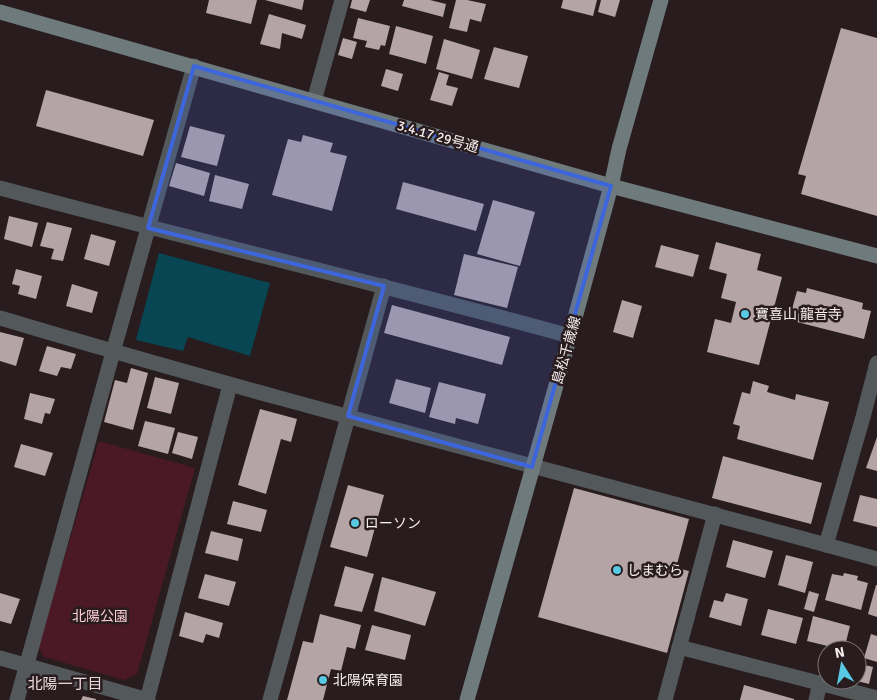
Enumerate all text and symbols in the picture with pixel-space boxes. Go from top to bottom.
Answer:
street label: 3.4.17 29号通 [395,117,480,156]
place label: 寶喜山 龍音寺 [755,306,842,323]
marker: 寶喜山 龍音寺 [739,308,751,320]
street label: 島松千歳線 [549,314,584,386]
place label: ローソン [365,515,421,532]
marker: ローソン [349,517,361,529]
place label: しまむら [627,562,683,579]
marker: しまむら [611,564,623,576]
park label: 北陽公園 [72,608,128,625]
north arrow [817,640,867,690]
text: N [833,643,846,662]
place label: 北陽保育園 [333,672,403,689]
marker: 北陽保育園 [317,674,329,686]
district label: 北陽一丁目 [27,675,103,693]

